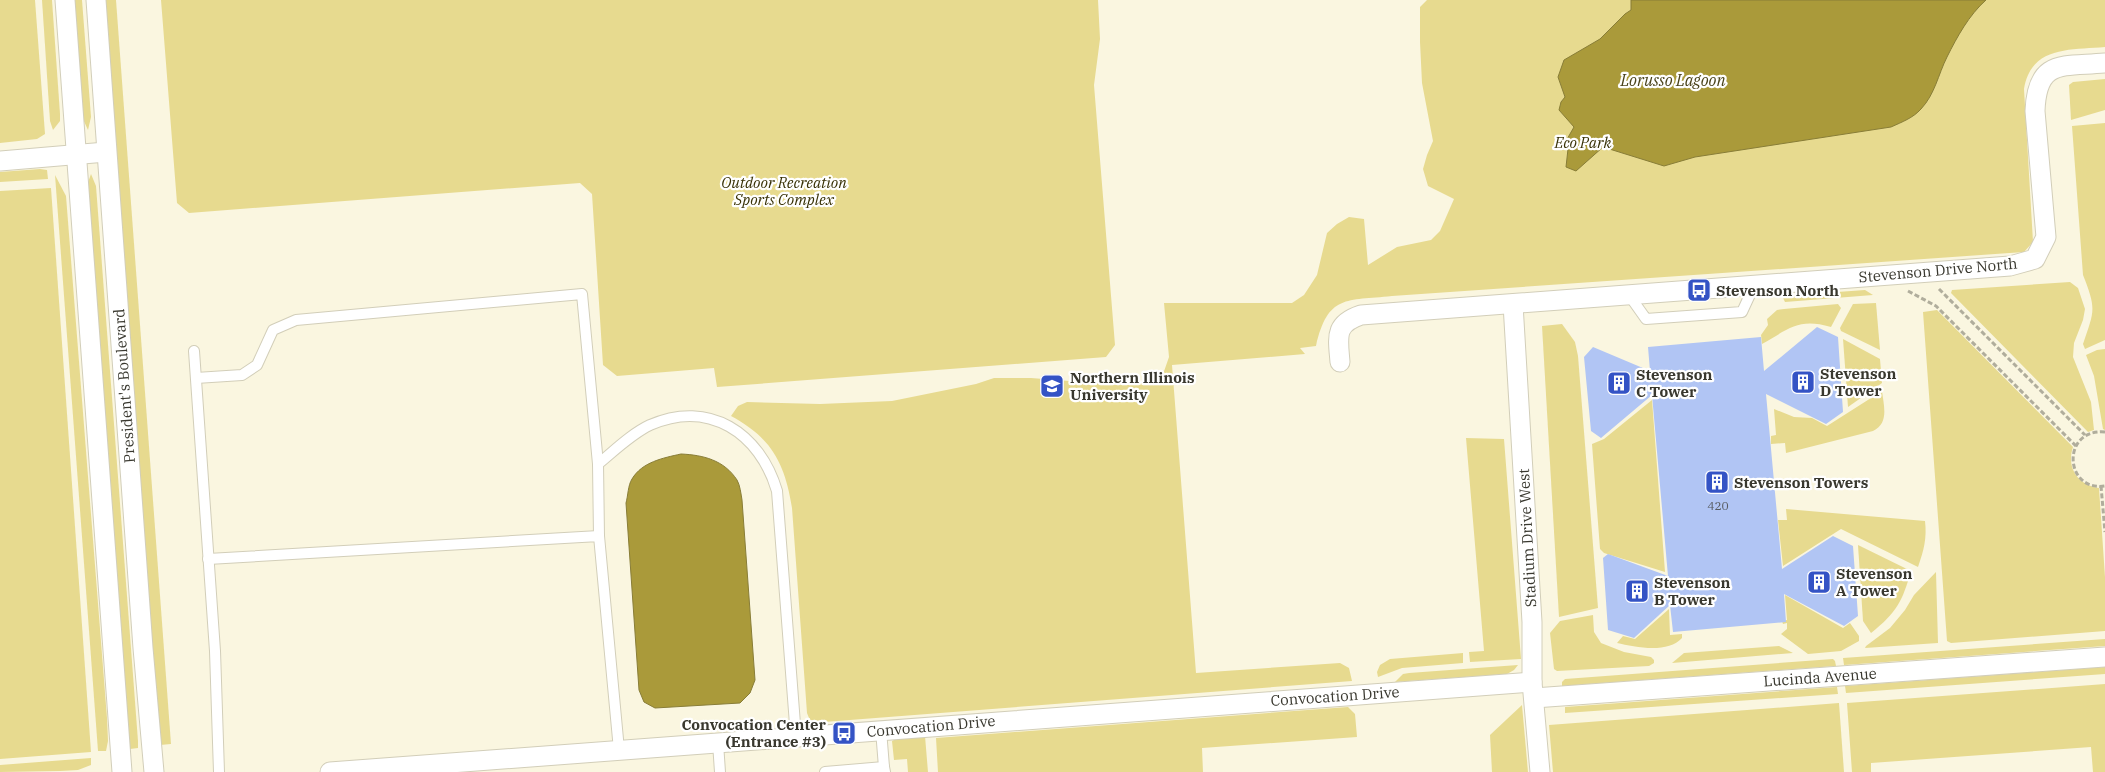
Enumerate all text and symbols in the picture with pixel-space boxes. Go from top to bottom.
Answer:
water label: Lorusso Lagoon [1619,70,1726,90]
park label: Eco Park [1554,133,1611,152]
park label: Outdoor Recreation Sports Complex [721,173,847,209]
street label: Stevenson Drive North [1858,254,2018,286]
bus stop icon: Stevenson North [1686,277,1712,303]
place label: Stevenson North [1716,281,1839,300]
street label: President's Boulevard [109,308,139,464]
place label: Stevenson D Tower [1820,364,1896,400]
place label: Stevenson C Tower [1636,365,1712,401]
place label: Northern Illinois University [1070,368,1195,404]
building icon: Stevenson D Tower [1790,369,1816,395]
building icon: Stevenson C Tower [1606,370,1632,396]
school or university icon: Northern Illinois University [1039,373,1065,399]
street label: Stadium Drive West [1514,468,1540,608]
building icon: Stevenson Towers [1704,469,1730,495]
place label: Stevenson Towers [1734,473,1868,492]
house number: 420 [1707,498,1729,513]
place label: Stevenson A Tower [1836,564,1912,600]
building icon: Stevenson A Tower [1806,569,1832,595]
place label: Stevenson B Tower [1654,573,1730,609]
building icon: Stevenson B Tower [1624,578,1650,604]
street label: Lucinda Avenue [1763,664,1877,690]
street label: Convocation Drive [1270,682,1400,710]
street label: Convocation Drive [866,711,996,741]
place label: Convocation Center (Entrance #3) [681,715,827,751]
bus stop icon: Convocation Center (Entrance #3) [831,720,857,746]

